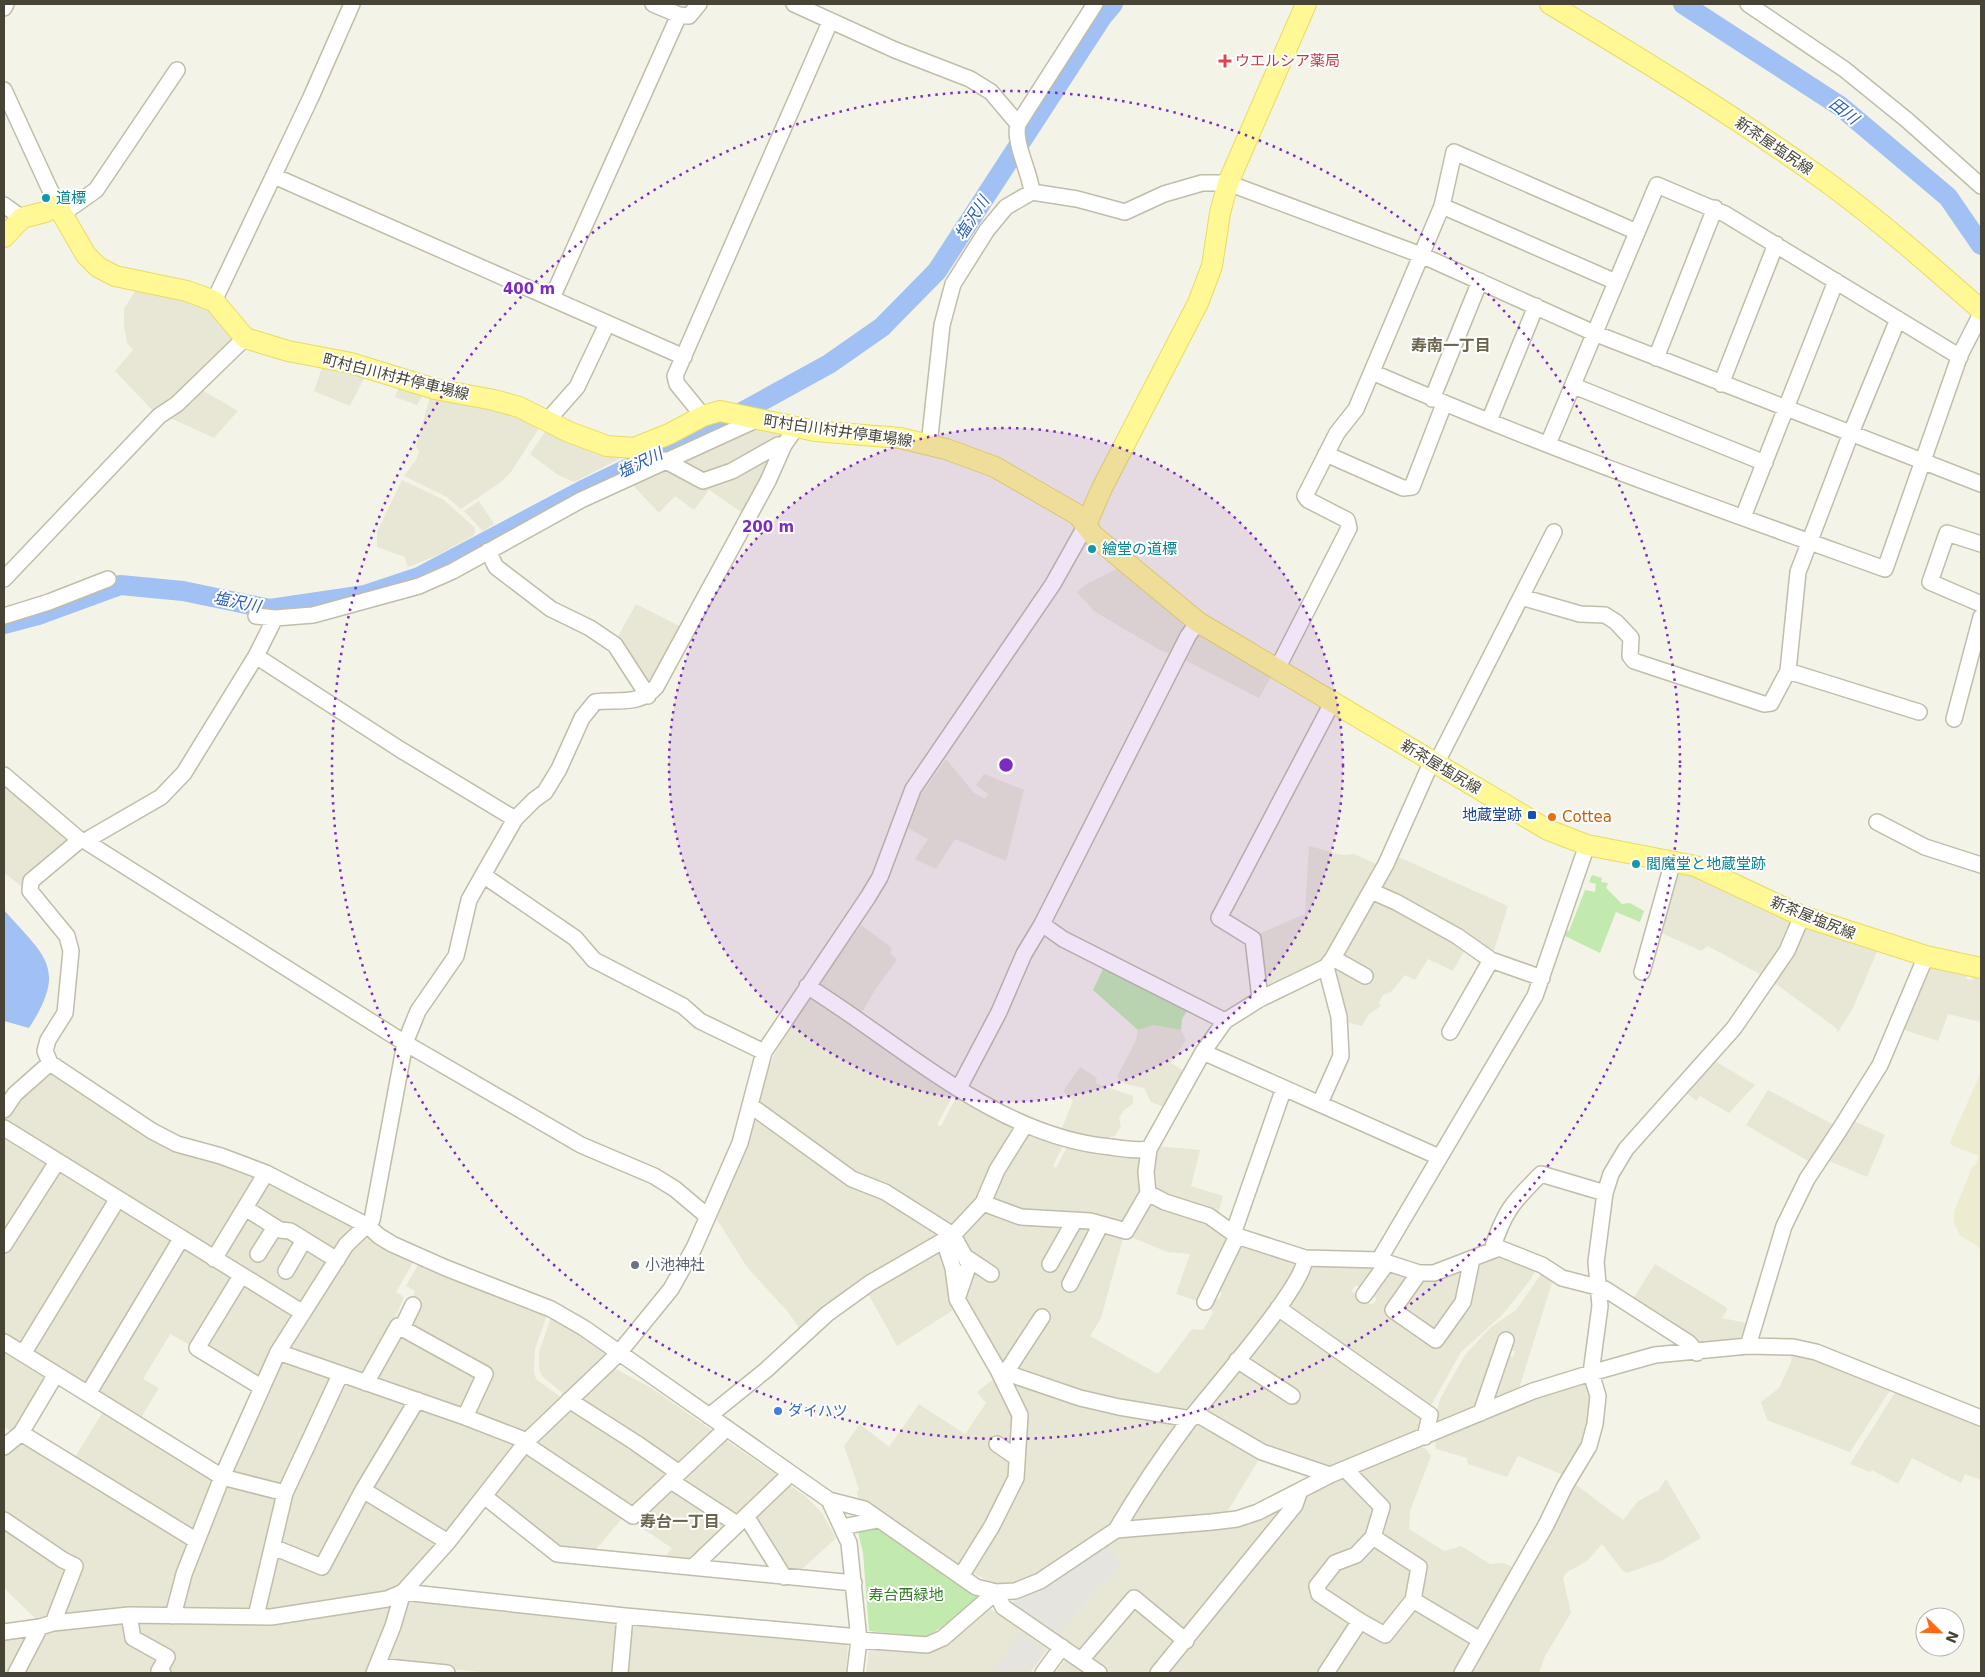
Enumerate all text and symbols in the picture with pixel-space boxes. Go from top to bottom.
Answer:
place label: ウエルシア薬局 [1235,52,1340,70]
marker: ウエルシア薬局 [1219,55,1231,67]
water label: 田川 [1826,94,1864,130]
street label: 新茶屋塩尻線 [1732,113,1816,179]
place label: 道標 [56,189,86,207]
water label: 塩沢川 [951,191,994,243]
marker: 道標 [40,192,52,204]
text: 400 m [503,280,555,298]
district label: 寿南一丁目 [1411,336,1491,355]
street label: 町村白川村井停車場線 [321,350,471,404]
street label: 町村白川村井停車場線 [762,412,914,450]
water label: 塩沢川 [614,443,668,482]
text: 200 m [742,518,794,536]
place label: 繪堂の道標 [1102,540,1177,558]
marker: 繪堂の道標 [1086,543,1098,555]
water label: 塩沢川 [212,588,264,616]
street label: 新茶屋塩尻線 [1398,736,1484,798]
centre of rings [997,756,1015,774]
place label: 地蔵堂跡 [1462,806,1522,824]
place label: Cottea [1562,808,1612,826]
marker: 地蔵堂跡 [1526,809,1538,821]
marker: Cottea [1546,811,1558,823]
place label: 閻魔堂と地蔵堂跡 [1646,855,1766,873]
marker: 閻魔堂と地蔵堂跡 [1630,858,1642,870]
street label: 新茶屋塩尻線 [1768,893,1858,943]
place label: 小池神社 [645,1256,705,1274]
marker: 小池神社 [629,1259,641,1271]
place label: ダイハツ [788,1402,848,1420]
marker: ダイハツ [772,1405,784,1417]
district label: 寿台一丁目 [640,1512,720,1531]
park label: 寿台西緑地 [868,1586,944,1604]
north arrow [1915,1607,1965,1657]
text: N [1942,1629,1962,1646]

